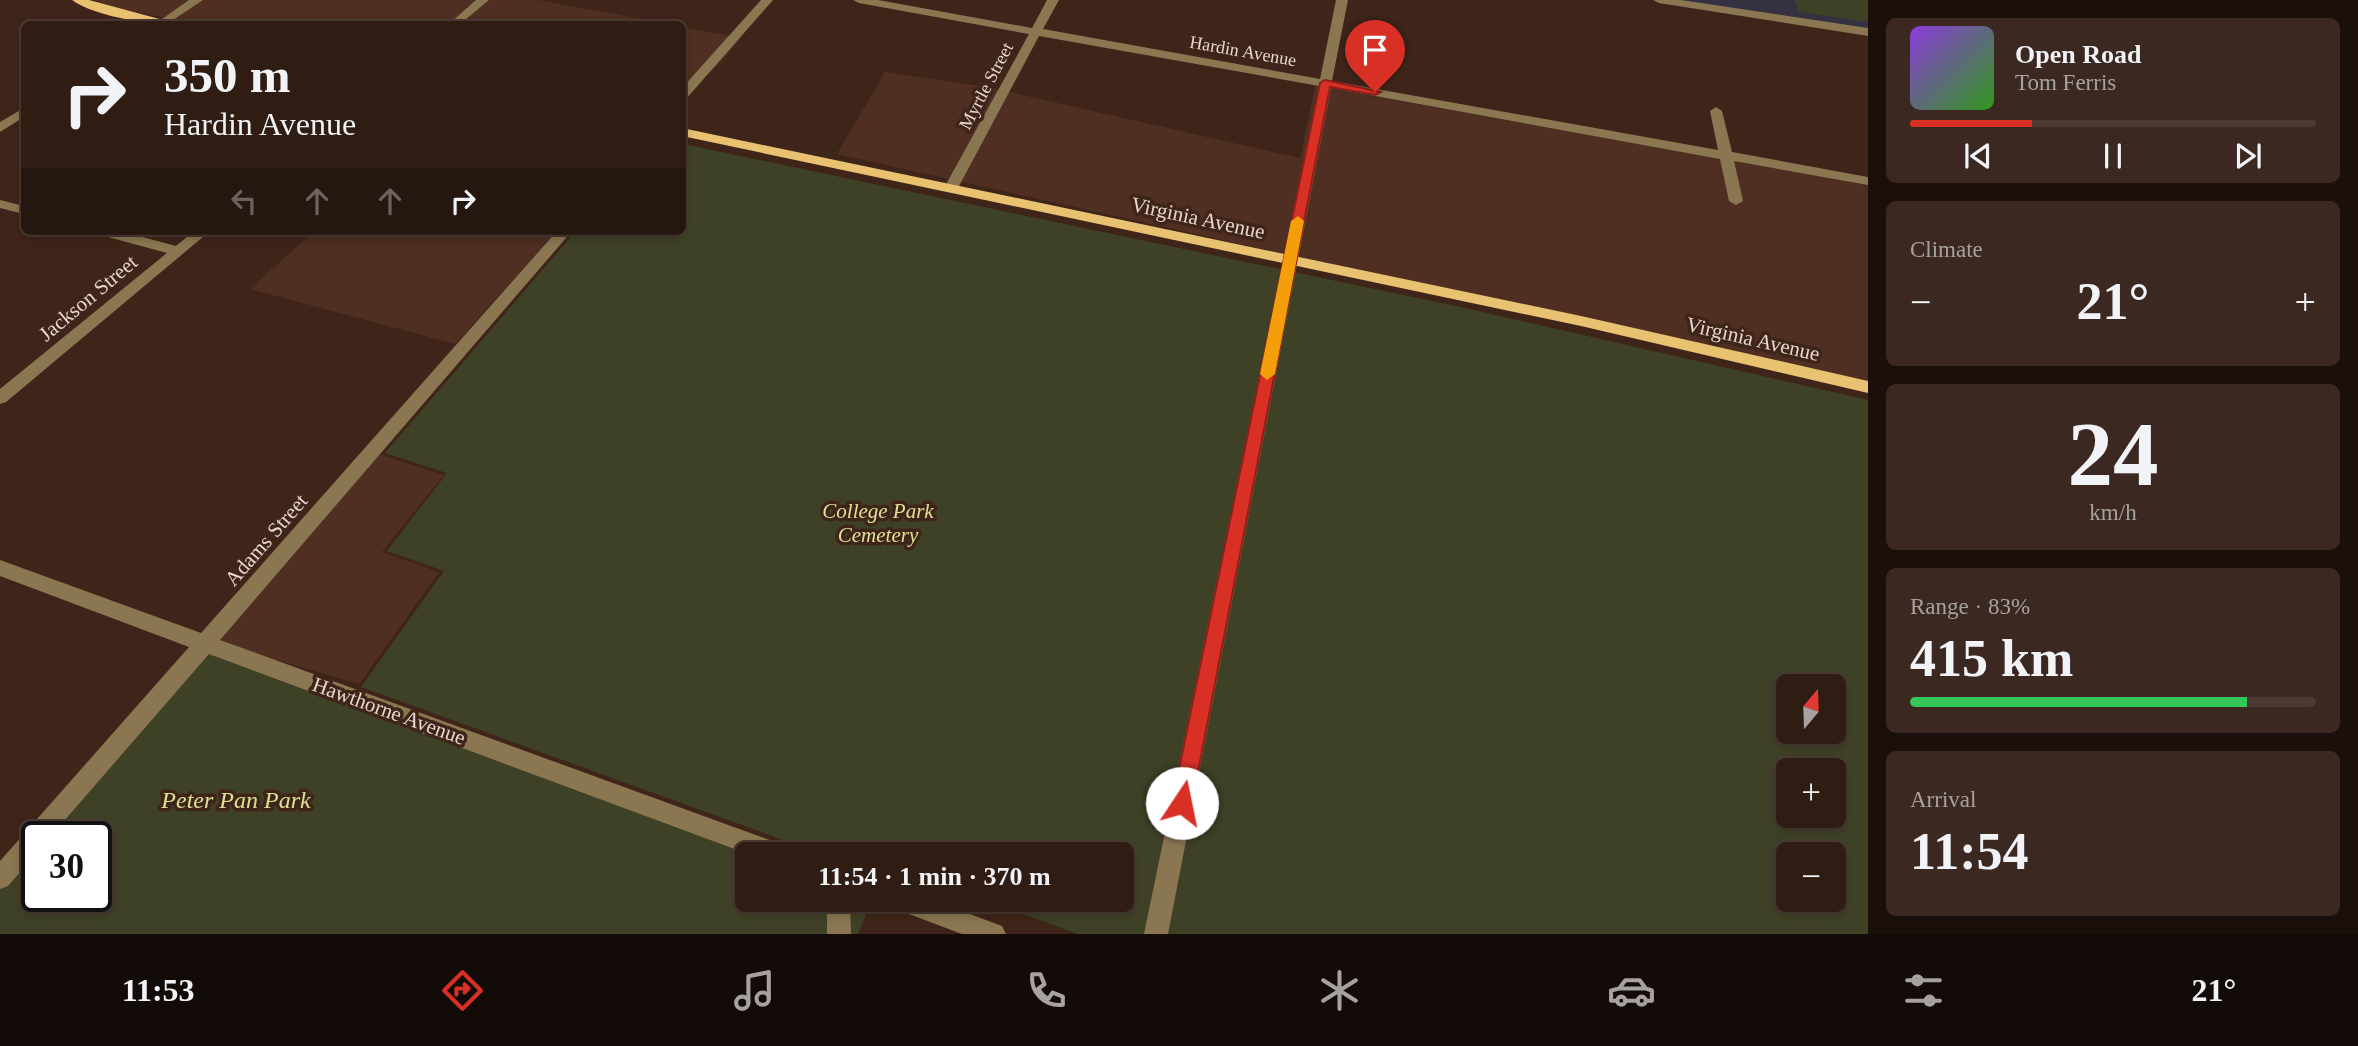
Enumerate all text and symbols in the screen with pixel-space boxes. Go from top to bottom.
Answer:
pin [1345,20,1405,92]
icon: arrive [1356,31,1394,69]
street label: Hardin Avenue [1188,32,1298,70]
street label: Myrtle Street [955,39,1017,133]
text: Open Road [2015,40,2141,69]
text: 350 m [164,48,291,103]
icon: right [49,49,140,140]
text: Tom Ferris [2015,70,2116,95]
text: Hardin Avenue [164,106,356,142]
icon: previous [1959,137,1997,175]
icon: pause [2094,137,2132,175]
icon: next [2229,137,2267,175]
icon: left [225,182,263,220]
icon: ahead [298,182,336,220]
icon: ahead [371,182,409,220]
icon: right [444,182,482,220]
street label: Virginia Avenue [1129,192,1267,244]
text: Climate [1910,237,1983,262]
street label: Jackson Street [34,250,142,346]
text: 21° [2077,273,2149,330]
text: − [1910,281,1931,323]
text: + [2295,281,2316,323]
street label: Virginia Avenue [1684,312,1822,366]
text: 24 [2068,404,2159,505]
street label: Adams Street [220,489,312,591]
park label: College Park Cemetery [822,499,934,547]
text: km/h [2089,500,2137,525]
text: Range · 83% [1910,594,2030,619]
text: 415 km [1910,630,2073,687]
street label: Hawthorne Avenue [309,672,469,750]
north arrow [1776,674,1846,744]
map controls [1776,674,1846,912]
button: + [1776,758,1846,828]
position arrow [1145,766,1219,840]
park label: Peter Pan Park [160,787,311,813]
text: Arrival [1910,787,1976,812]
speed limit sign: 30 [21,821,112,912]
text: 11:54 [1910,823,2028,880]
button: − [1776,842,1846,912]
text: 11:54 · 1 min · 370 m [818,862,1051,891]
icon: directions [438,966,487,1015]
icon: music [730,966,779,1015]
icon: phone [1022,966,1071,1015]
icon: climate [1315,966,1364,1015]
icon: car [1607,966,1656,1015]
icon: filters [1899,966,1948,1015]
text: 11:53 [122,972,195,1008]
text: 21° [2192,972,2236,1008]

